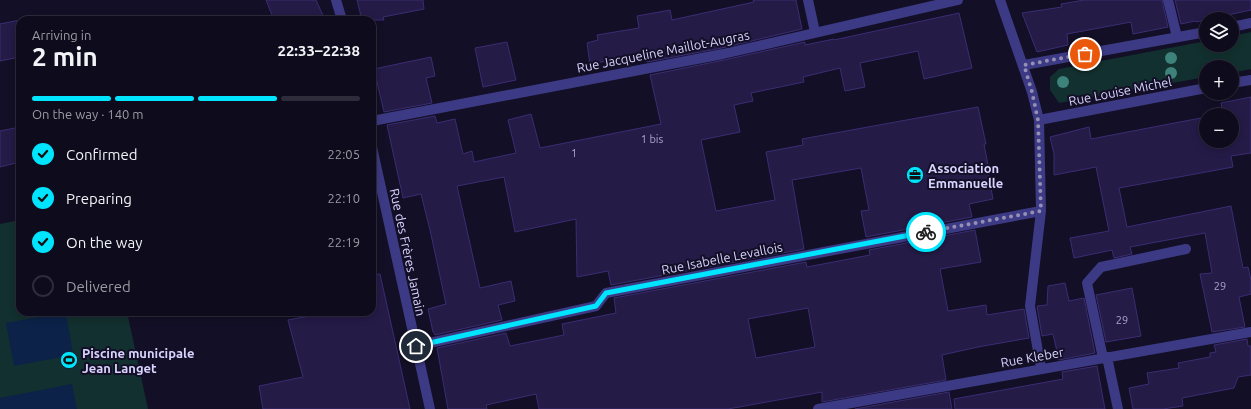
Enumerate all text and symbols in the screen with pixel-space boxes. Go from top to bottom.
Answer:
map controls [1199,12,1239,148]
button: layers [1199,12,1239,52]
street label: Rue Jacqueline Maillot-Augras [575,27,751,75]
text: Arriving in [32,28,91,42]
pin [1068,37,1102,71]
text: 2 min [32,42,98,71]
text: 22:33–22:38 [277,42,360,59]
icon: bag [1074,43,1096,65]
button: + [1199,60,1239,100]
street label: Rue Louise Michel [1067,74,1173,108]
text: On the way · 140 m [32,107,144,121]
button: − [1199,108,1239,148]
house number: 1 bis [641,133,664,145]
icon: check [32,143,54,165]
text: Confirmed [66,146,138,163]
text: 22:05 [327,147,360,161]
house number: 1 [571,147,577,159]
place label: Association Emmanuelle [928,161,1003,190]
office icon: Association Emmanuelle [905,165,925,185]
icon: check [32,187,54,209]
street label: Rue des Frères Jamain [388,187,428,317]
text: Preparing [66,190,132,207]
text: 22:10 [327,191,360,205]
courier [906,212,946,252]
icon: bike [915,221,937,243]
icon: check [32,231,54,253]
text: On the way [66,234,142,251]
text: 22:19 [327,235,360,249]
street label: Rue Isabelle Levallois [660,239,784,277]
text: Delivered [66,278,131,295]
house number: 29 [1214,280,1226,292]
house number: 29 [1116,314,1128,326]
pin [399,329,433,363]
icon: home [405,335,427,357]
street label: Rue Kleber [999,345,1065,369]
place label: Piscine municipale Jean Langet [82,346,194,375]
sports icon: Piscine municipale Jean Langet [59,350,79,370]

